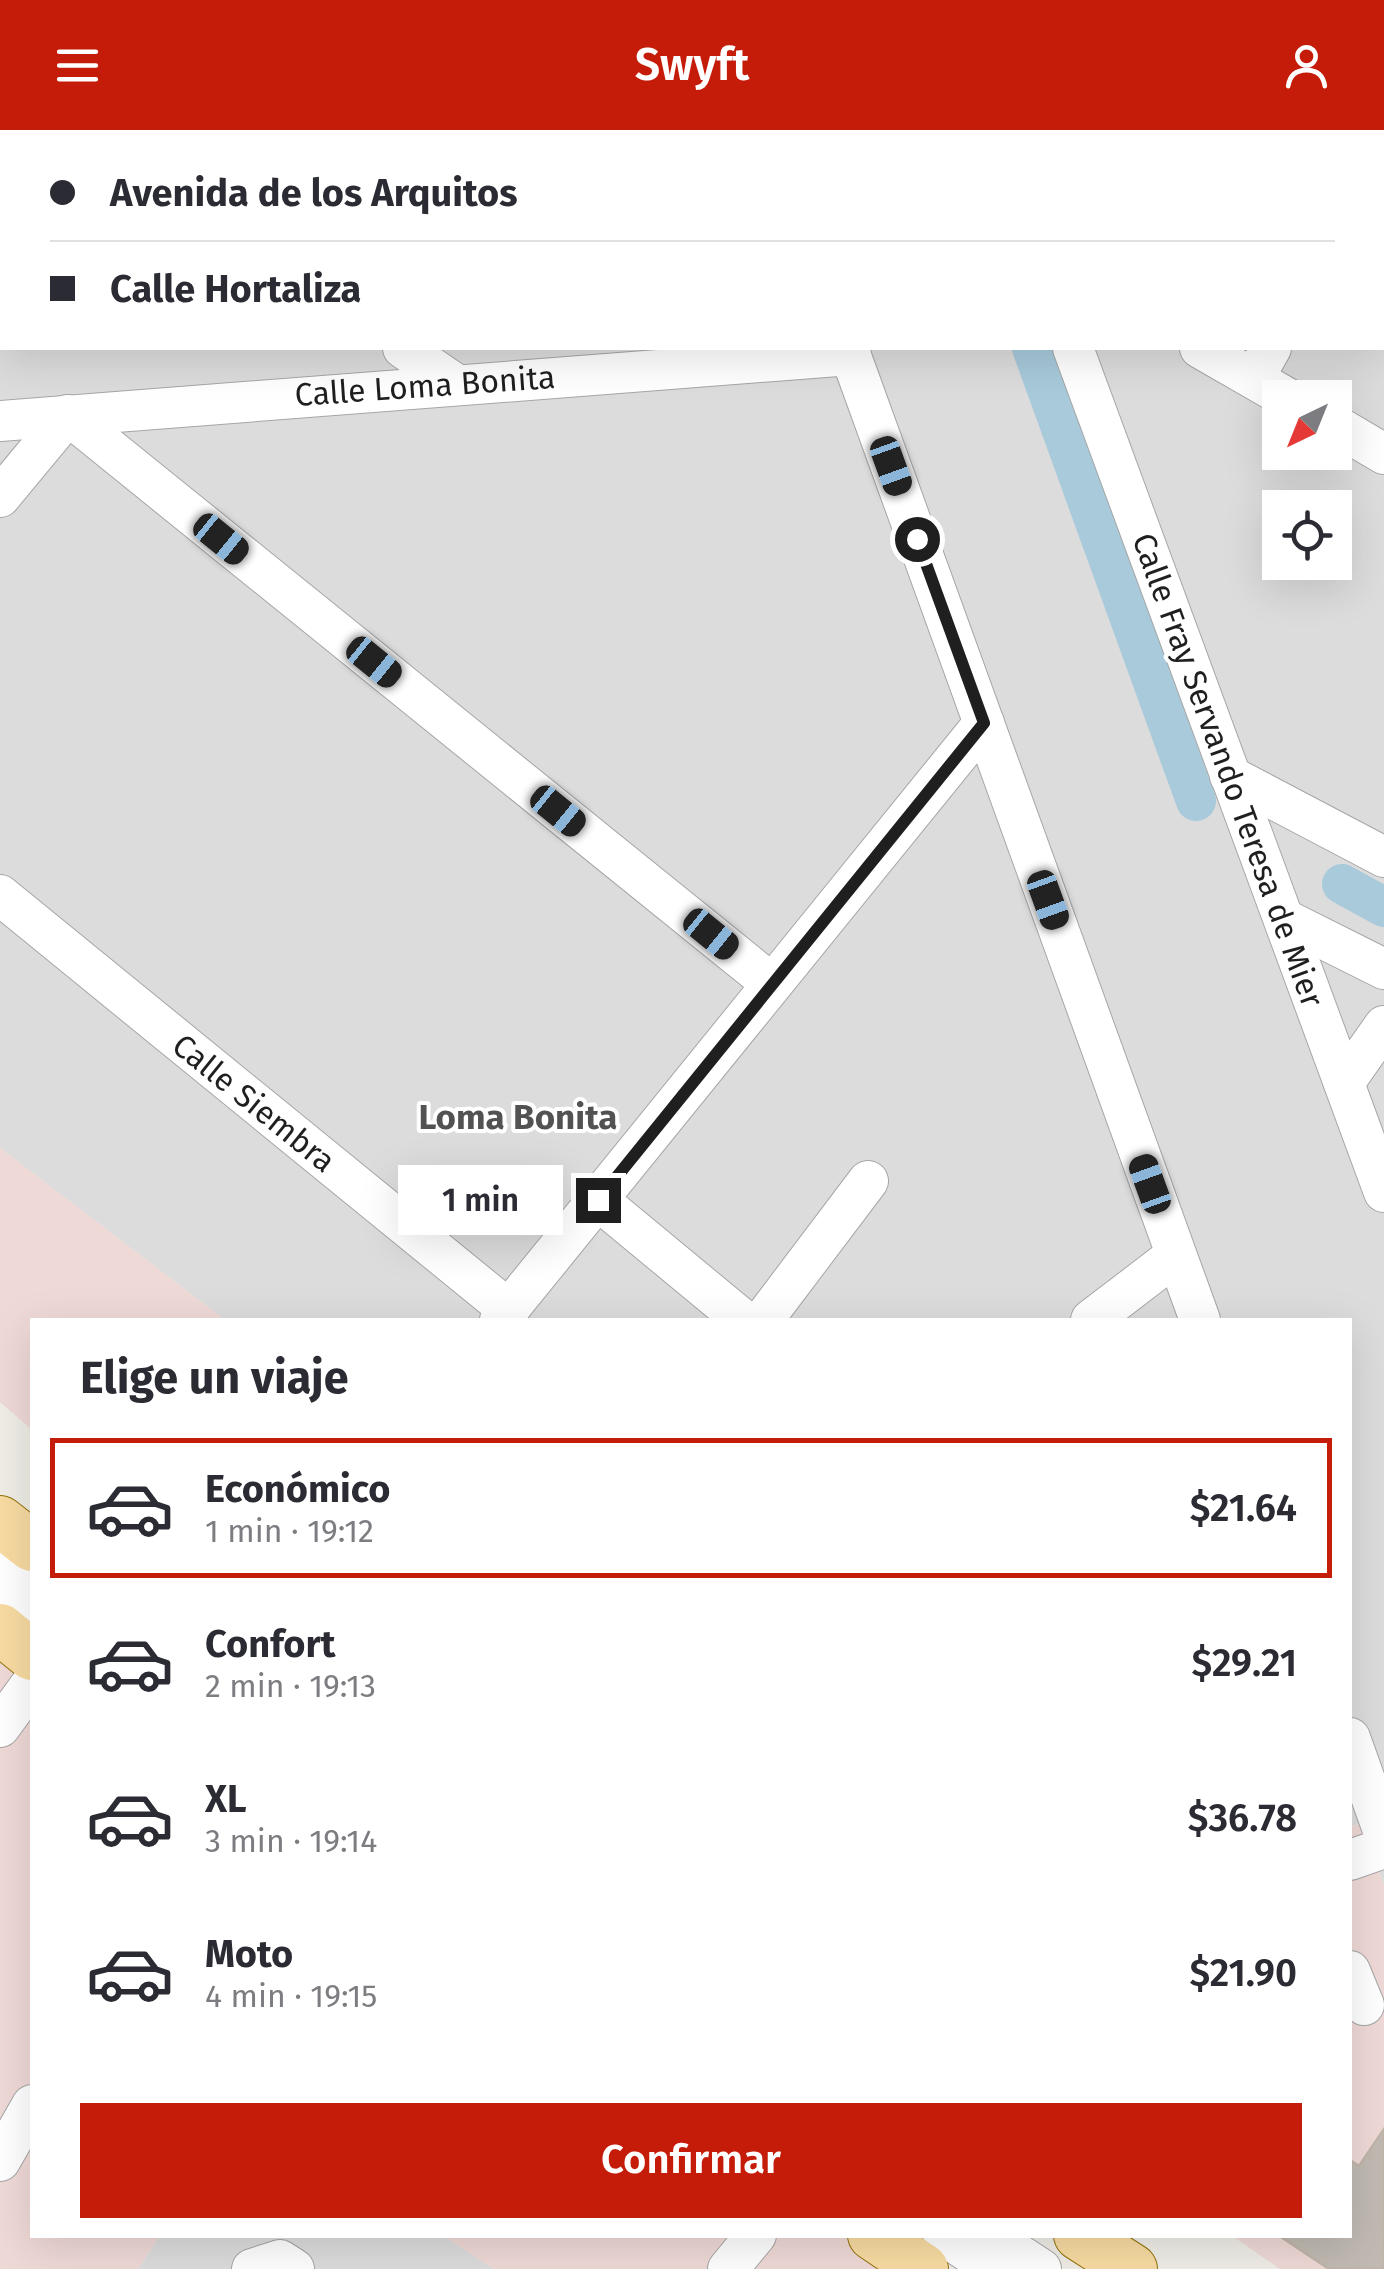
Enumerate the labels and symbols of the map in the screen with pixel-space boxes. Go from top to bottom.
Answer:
street label: Calle Loma Bonita [293,358,557,414]
north arrow [1262,380,1352,470]
car [867,433,915,499]
car [188,508,254,570]
route start [895,517,940,562]
street label: Calle Fray Servando Teresa de Mier [1124,528,1332,1013]
car [341,631,407,693]
car [525,780,591,842]
car [1024,867,1072,933]
car [678,903,744,965]
street label: Calle Siembra [165,1026,343,1180]
district label: Loma Bonita [419,1096,617,1138]
car [1126,1151,1174,1217]
callout: 1 min [398,1165,563,1235]
route end [576,1178,621,1223]

